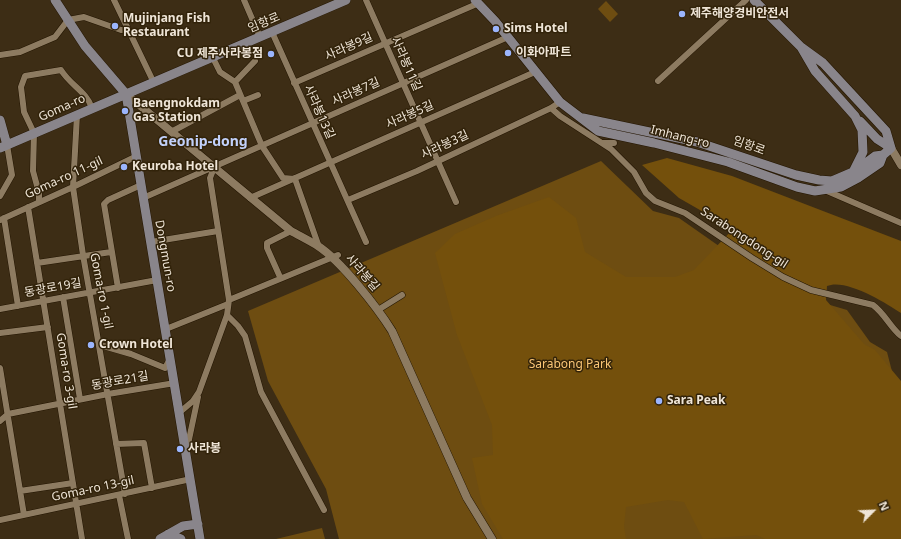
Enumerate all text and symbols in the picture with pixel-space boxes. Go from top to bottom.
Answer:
place label: 제주해양경비안전서 [690,7,789,21]
marker: 제주해양경비안전서 [677,9,687,19]
street label: 임항로 [246,10,282,36]
place label: Mujinjang Fish Restaurant [123,12,210,40]
marker: Mujinjang Fish Restaurant [110,21,120,31]
place label: Sims Hotel [504,22,568,36]
marker: Sims Hotel [491,24,501,34]
street label: 사라봉9길 [323,30,375,64]
street label: 사라봉11길 [388,35,424,93]
place label: 이화아파트 [516,46,571,60]
place label: CU 제주사라봉점 [177,47,263,61]
marker: 이화아파트 [503,48,513,58]
marker: CU 제주사라봉점 [266,49,276,59]
street label: 사라봉7길 [330,75,382,109]
street label: 사라봉13길 [301,83,337,141]
street label: Goma-ro [36,91,88,125]
place label: Baengnokdam Gas Station [133,97,220,125]
street label: 사라봉5길 [384,98,436,132]
marker: Baengnokdam Gas Station [120,106,130,116]
street label: Imhang-ro [649,123,711,151]
street label: 사라봉3길 [419,128,471,162]
district label: Geonip-dong [158,134,248,150]
street label: 임항로 [731,134,767,158]
street label: Goma-ro 11-gil [23,154,105,202]
place label: Keuroba Hotel [132,160,218,174]
marker: Keuroba Hotel [119,162,129,172]
street label: Sarabongdong-gil [698,204,790,272]
street label: Dongmun-ro [152,219,178,293]
street label: Goma-ro 1-gil [87,252,115,330]
street label: 사라봉길 [342,252,382,294]
street label: 동광로19길 [23,276,83,300]
street label: Goma-ro 3-gil [53,332,79,410]
place label: Crown Hotel [99,338,173,352]
marker: Crown Hotel [86,340,96,350]
park label: Sarabong Park [529,358,611,372]
street label: 동광로21길 [90,369,150,393]
place label: Sara Peak [667,394,725,408]
marker: Sara Peak [654,396,664,406]
place label: 사라봉 [188,442,221,456]
marker: 사라봉 [175,444,185,454]
street label: Goma-ro 13-gil [50,473,136,505]
north arrow [853,491,893,531]
text: N [876,499,893,513]

